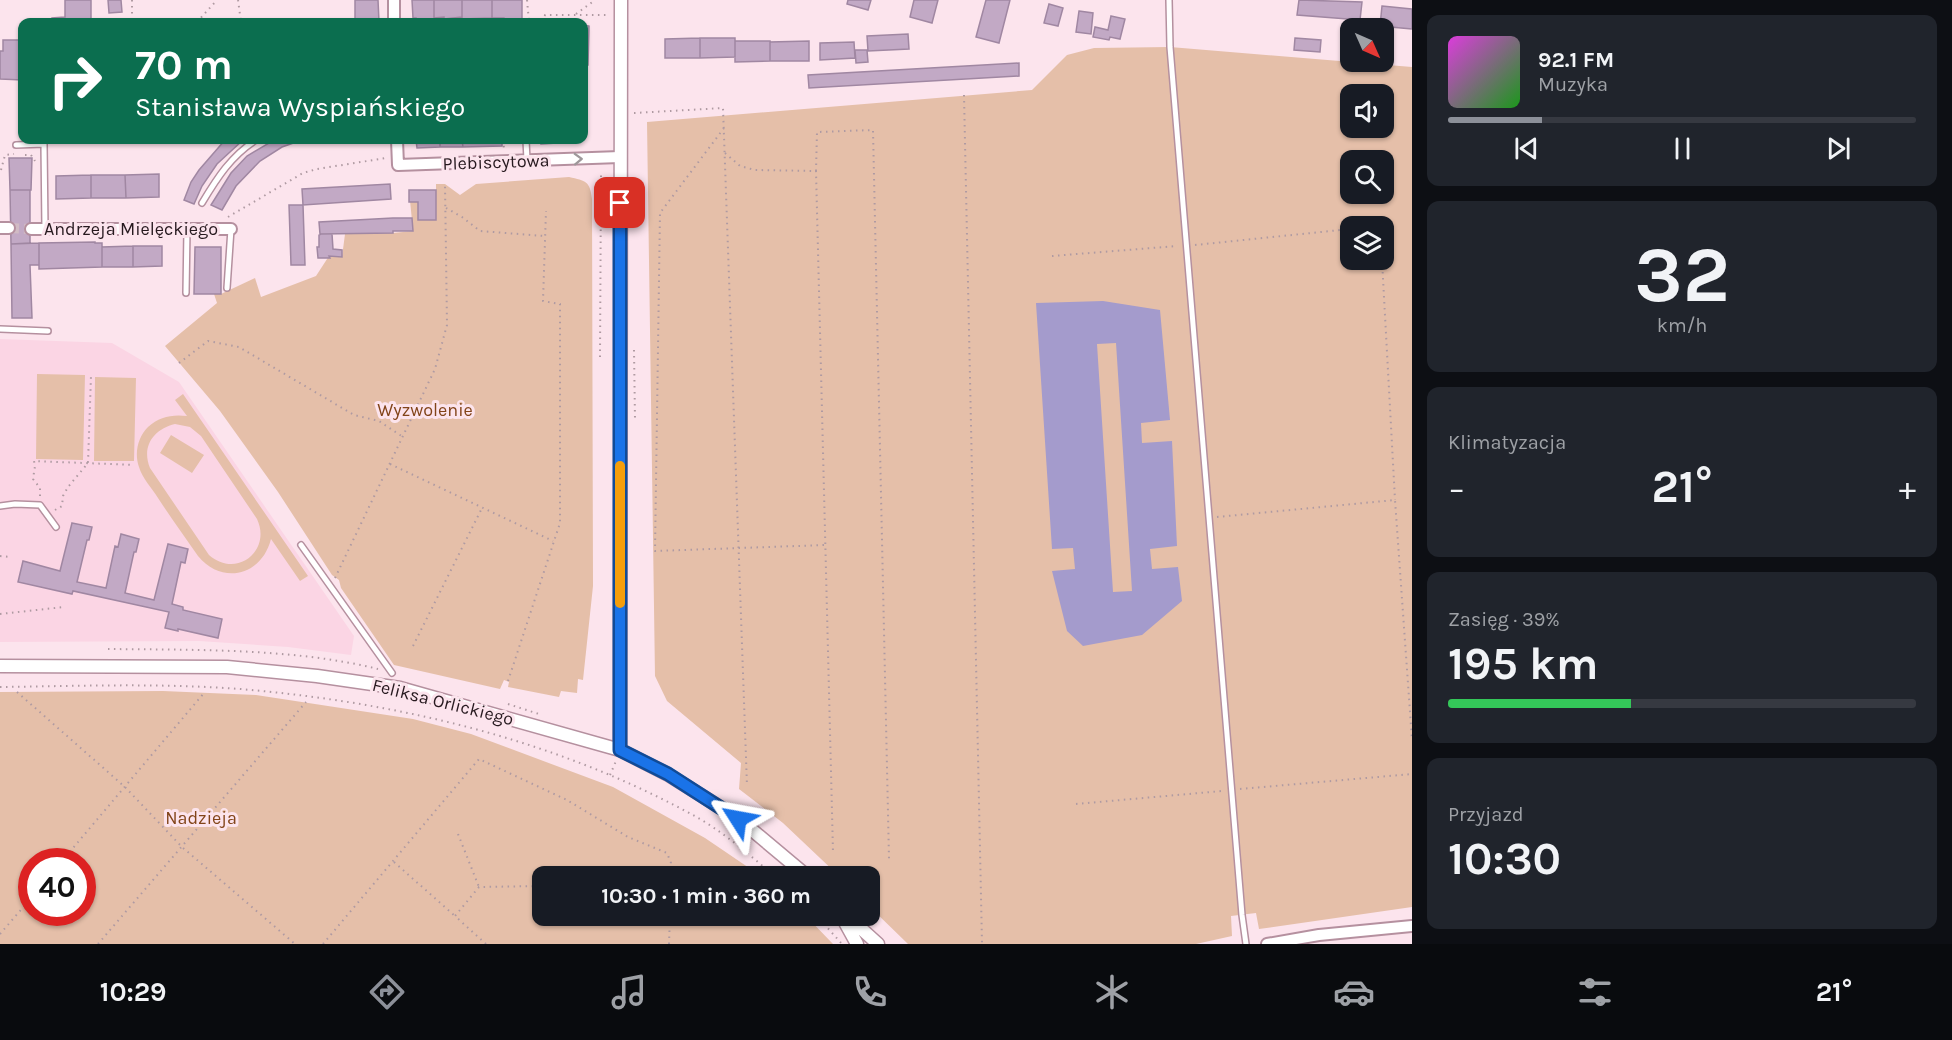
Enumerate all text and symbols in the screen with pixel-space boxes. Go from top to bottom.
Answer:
north arrow [1340,18,1394,72]
map controls [1340,18,1394,270]
text: 70 m [135,40,233,90]
icon: right [36,42,114,120]
text: 92.1 FM [1538,47,1614,73]
text: Muzyka [1538,73,1608,96]
button: sound [1340,84,1394,138]
text: Stanisława Wyspiańskiego [135,91,465,123]
icon: previous [1510,132,1543,165]
icon: pause [1666,132,1699,165]
icon: next [1822,132,1855,165]
street label: Plebiscytowa [442,149,550,175]
button: search [1340,150,1394,204]
one-way arrow [573,152,582,165]
pin [594,177,645,228]
icon: arrive [603,186,636,219]
button: layers [1340,216,1394,270]
street label: Andrzeja Mielęckiego [44,218,218,240]
text: 32 [1634,229,1730,321]
text: km/h [1657,314,1707,337]
park label: Wyzwolenie [377,399,473,421]
text: Klimatyzacja [1448,431,1566,454]
text: 21° [1652,461,1712,513]
text: − [1448,469,1465,507]
text: + [1899,469,1916,507]
text: Zasięg · 39% [1448,608,1560,631]
text: 195 km [1448,638,1598,690]
street label: Feliksa Orlickiego [370,674,516,730]
position arrow [706,787,770,851]
text: Przyjazd [1448,803,1524,826]
park label: Nadzieja [165,807,237,829]
text: 10:30 [1448,833,1561,885]
speed limit sign: 40 [18,848,96,926]
text: 10:30 · 1 min · 360 m [601,883,811,909]
icon: directions [366,971,408,1013]
icon: music [608,971,650,1013]
icon: phone [849,971,891,1013]
icon: climate [1091,971,1133,1013]
icon: car [1333,971,1375,1013]
icon: filters [1574,971,1616,1013]
text: 10:29 [100,976,167,1008]
text: 21° [1816,976,1852,1008]

